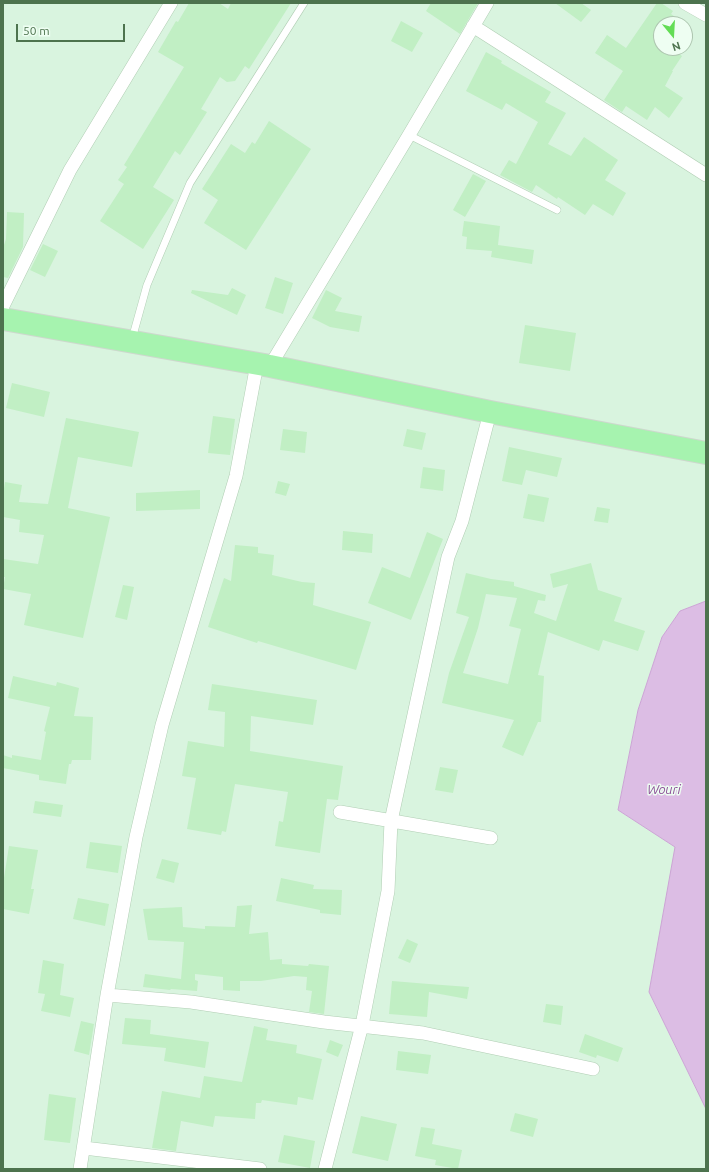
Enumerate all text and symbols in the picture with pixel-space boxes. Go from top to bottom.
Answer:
scale bar [18,16,127,42]
north arrow [653,16,693,56]
text: 50 m [23,24,50,37]
text: N [671,39,682,53]
water label: Wouri [647,782,681,798]

